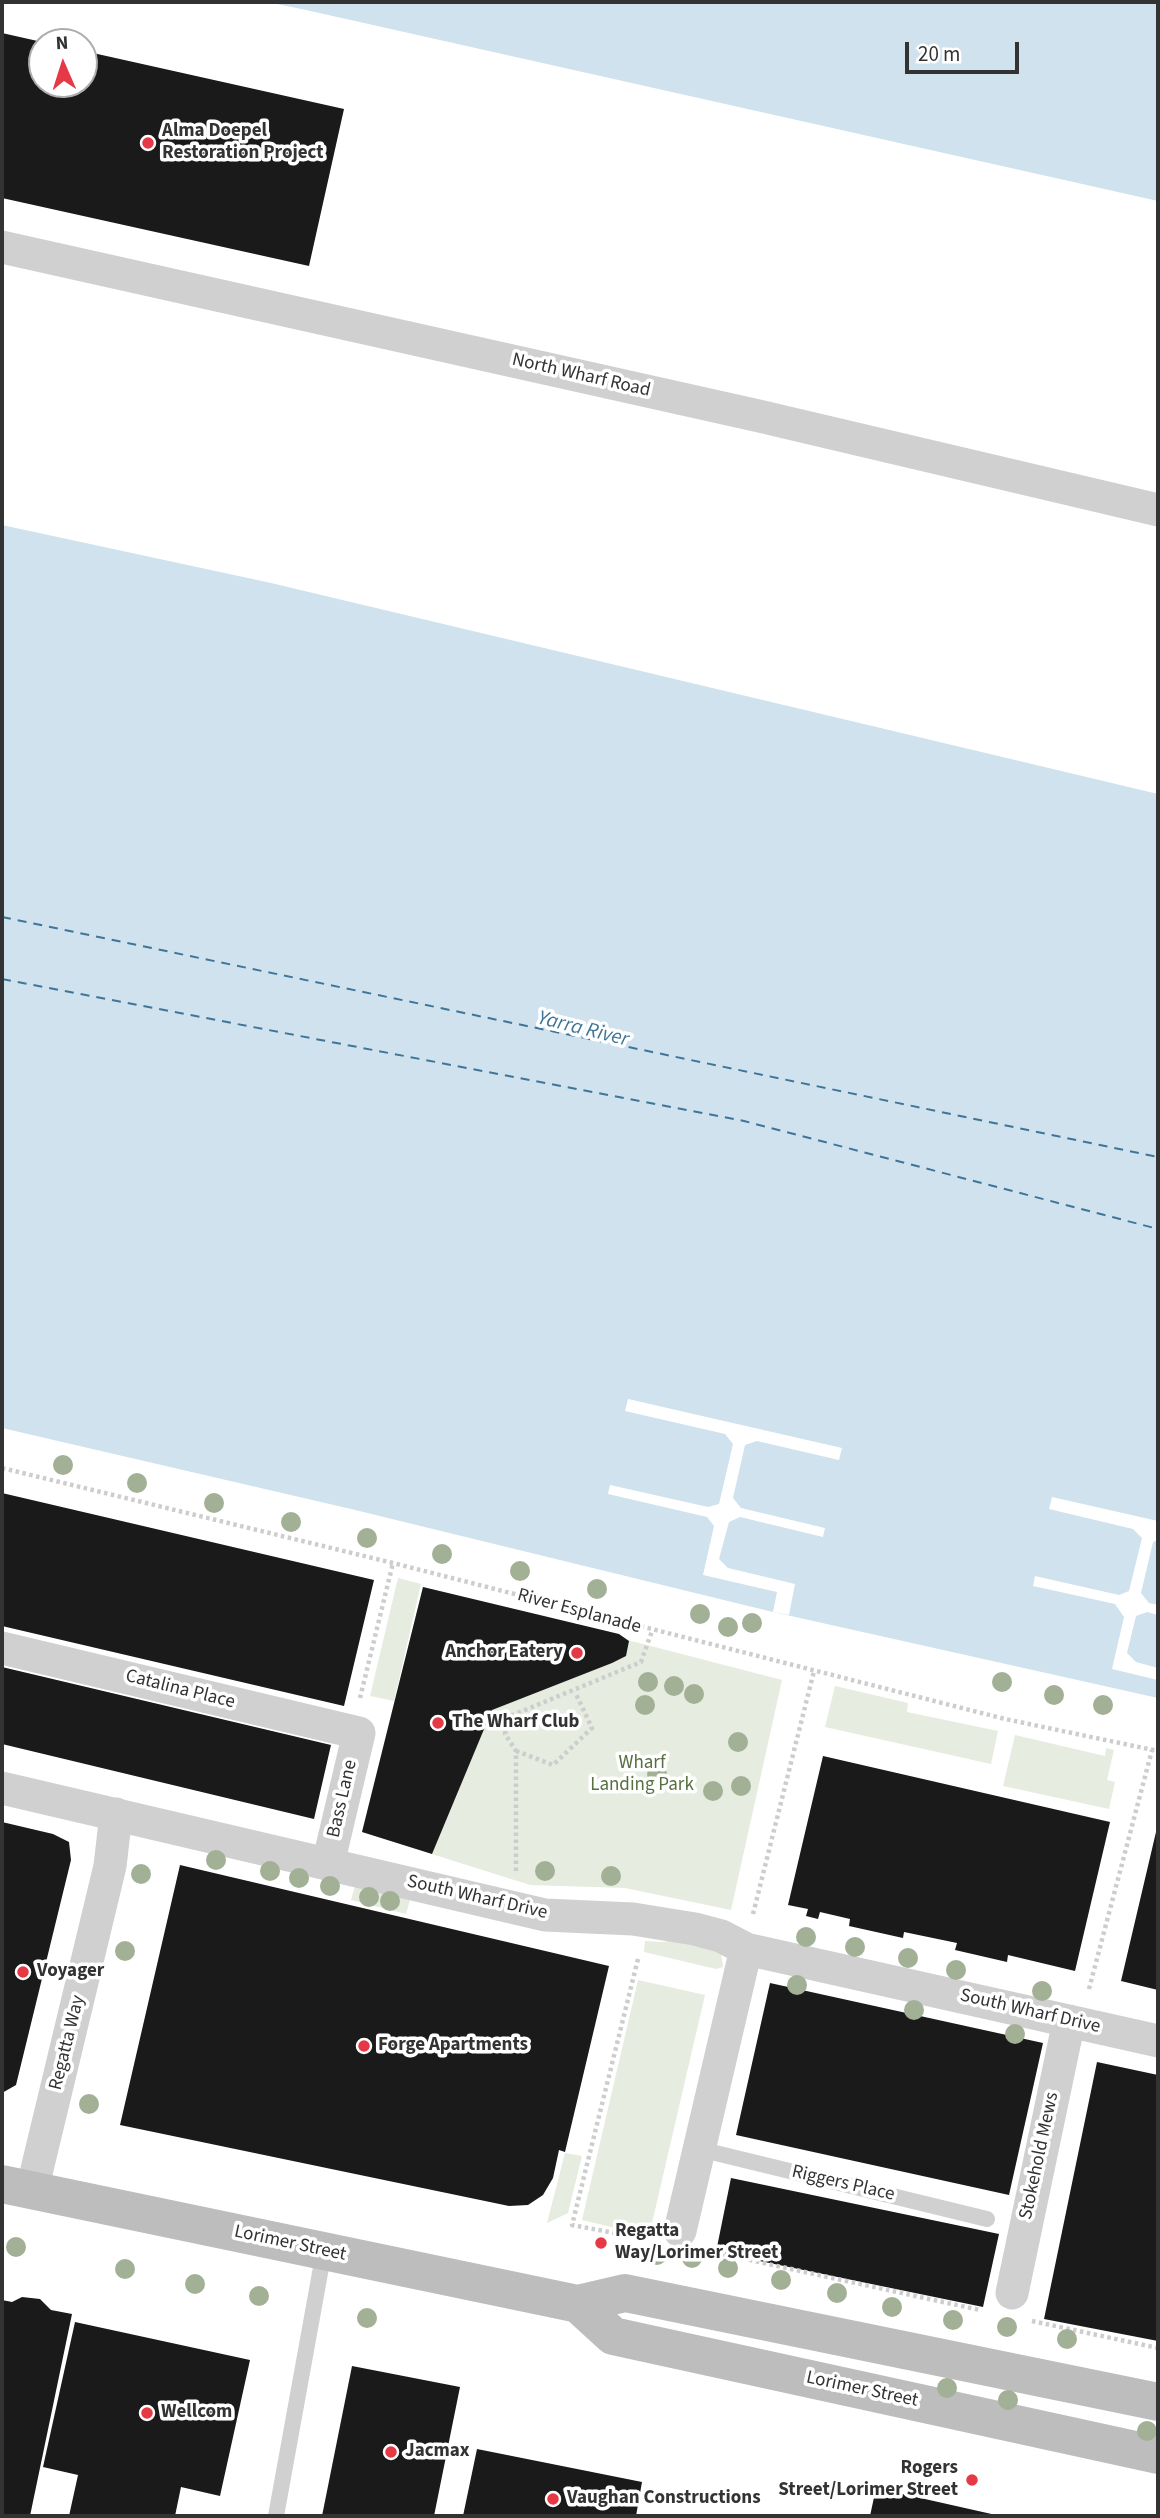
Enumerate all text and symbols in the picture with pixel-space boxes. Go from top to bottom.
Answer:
north arrow [28,28,98,98]
scale bar [908,28,1022,72]
text: N [55,30,69,57]
text: 20 m [918,39,960,69]
place label: Alma Doepel Restoration Project [162,121,324,165]
marker: Alma Doepel Restoration Project [140,135,156,151]
street label: North Wharf Road [510,349,652,403]
water label: Yarra River [535,1007,631,1053]
street label: River Esplanade [515,1585,643,1639]
place label: Anchor Eatery [445,1642,563,1664]
marker: Anchor Eatery [569,1645,585,1661]
street label: Catalina Place [123,1665,237,1715]
place label: The Wharf Club [452,1712,579,1734]
marker: The Wharf Club [430,1715,446,1731]
park label: Wharf Landing Park [590,1753,694,1797]
street label: Bass Lane [323,1758,363,1840]
street label: South Wharf Drive [405,1871,549,1925]
place label: Voyager [37,1961,104,1983]
marker: Voyager [15,1964,31,1980]
street label: South Wharf Drive [958,1985,1102,2039]
street label: Regatta Way [45,1993,91,2093]
place label: Forge Apartments [378,2035,528,2057]
marker: Forge Apartments [356,2038,372,2054]
street label: Stokehold Mews [1015,2090,1065,2222]
street label: Riggers Place [789,2161,897,2207]
street label: Lorimer Street [232,2221,348,2267]
place label: Regatta Way/Lorimer Street [615,2221,778,2265]
marker: Regatta Way/Lorimer Street [593,2235,609,2251]
street label: Lorimer Street [804,2367,920,2413]
place label: Wellcom [161,2402,232,2424]
marker: Wellcom [139,2405,155,2421]
place label: Jacmax [405,2441,470,2463]
marker: Jacmax [383,2444,399,2460]
place label: Rogers Street/Lorimer Street [778,2458,958,2502]
marker: Rogers Street/Lorimer Street [964,2472,980,2488]
place label: Vaughan Constructions [567,2488,761,2510]
marker: Vaughan Constructions [545,2491,561,2507]

